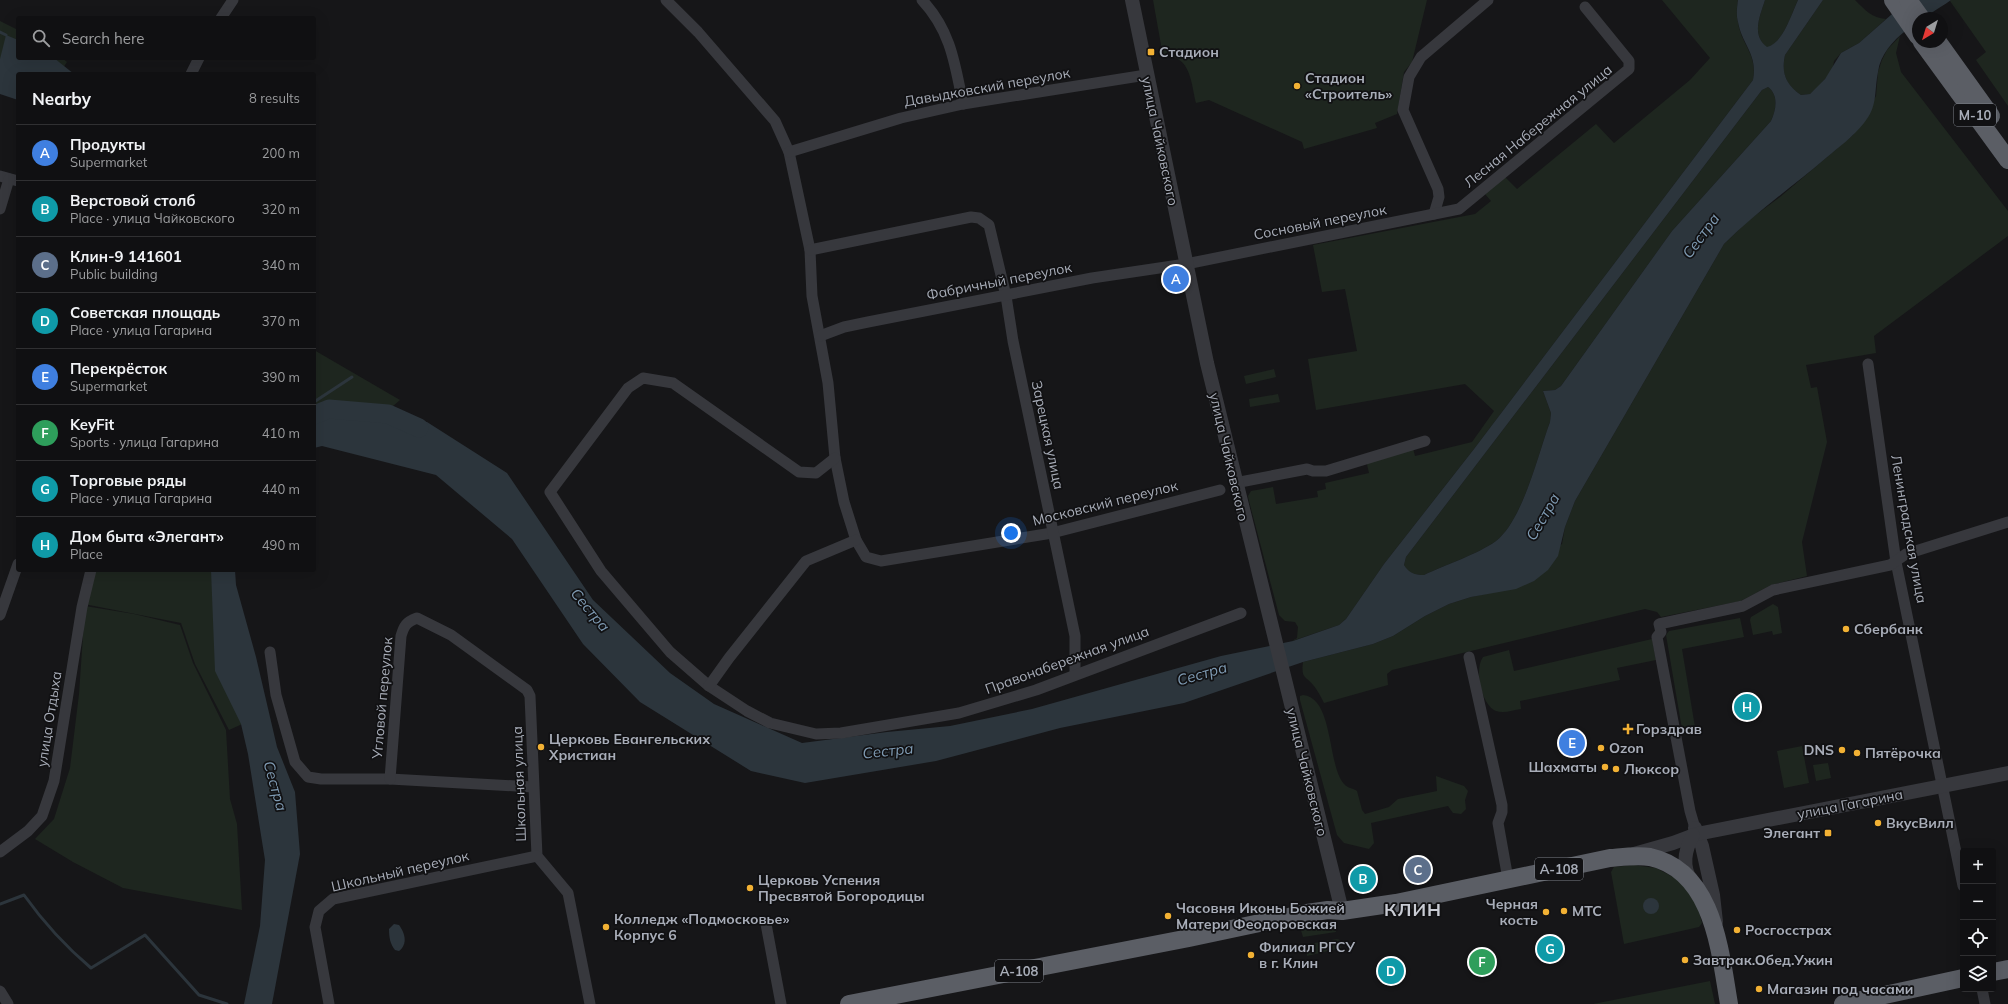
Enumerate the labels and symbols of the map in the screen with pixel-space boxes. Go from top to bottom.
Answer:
north arrow [1912,12,1948,48]
place label: Стадион [1159,43,1219,61]
marker: Стадион [1146,47,1156,57]
street label: Лесная Набережная улица [1460,61,1616,191]
street label: Давыдковский переулок [903,63,1072,110]
place label: Стадион «Строитель» [1305,69,1392,103]
street label: улица Чайковского [1138,75,1182,207]
marker: Стадион «Строитель» [1292,81,1302,91]
road number: М-10 [1954,104,1996,126]
street label: Сосновый переулок [1252,200,1388,244]
water label: Сестра [1678,209,1723,262]
street label: Фабричный переулок [925,258,1074,304]
pin: A [1163,264,1189,294]
street label: Зарецкая улица [1028,379,1068,491]
street label: улица Чайковского [1205,391,1253,523]
street label: Ленинградская улица [1887,453,1931,605]
street label: Московский переулок [1031,476,1180,530]
water label: Сестра [1522,490,1564,544]
your location [1001,523,1021,543]
water label: Сестра [567,584,614,635]
place label: Сбербанк [1854,620,1924,638]
street label: Правонабережная улица [983,622,1151,698]
marker: Сбербанк [1841,624,1851,634]
street label: Угловой переулок [368,636,396,761]
water label: Сестра [1175,657,1229,690]
street label: улица Отдыха [33,670,65,768]
pin: H [1734,692,1760,722]
street label: улица Чайковского [1282,706,1332,838]
place label: Горздрав [1636,720,1702,738]
marker: Горздрав [1623,724,1633,734]
street label: Школьная улица [508,726,530,842]
pin: E [1559,728,1585,758]
place label: Церковь Евангельских Христиан [548,730,710,764]
water label: Сестра [862,738,914,763]
place label: Ozon [1609,739,1644,757]
place label: DNS [1804,741,1834,759]
marker: Церковь Евангельских Христиан [536,742,546,752]
marker: Ozon [1596,743,1606,753]
place label: Пятёрочка [1865,744,1941,762]
marker: DNS [1837,745,1847,755]
marker: Пятёрочка [1852,748,1862,758]
place label: Шахматы [1528,758,1597,776]
water label: Сестра [259,759,292,813]
place label: Люксор [1624,760,1679,778]
marker: Шахматы [1600,762,1610,772]
marker: Люксор [1611,764,1621,774]
street label: улица Гагарина [1796,785,1904,823]
place label: ВкусВилл [1886,814,1954,832]
marker: ВкусВилл [1873,818,1883,828]
place label: Элегант [1763,824,1820,842]
marker: Элегант [1823,828,1833,838]
street label: Школьный переулок [329,846,471,896]
pin: C [1405,855,1431,885]
road number: А-108 [1535,858,1583,880]
pin: B [1350,864,1376,894]
place label: Церковь Успения Пресвятой Богородицы [758,871,924,905]
marker: Церковь Успения Пресвятой Богородицы [745,883,755,893]
place label: Черная кость [1486,895,1538,929]
district label: КЛИН [1384,898,1442,921]
place label: Часовня Иконы Божией Матери Феодоровская [1176,899,1345,933]
place label: МТС [1572,902,1602,920]
marker: МТС [1559,906,1569,916]
marker: Черная кость [1541,907,1551,917]
place label: Колледж «Подмосковье» Корпус 6 [614,910,789,944]
marker: Часовня Иконы Божией Матери Феодоровская [1163,911,1173,921]
place label: Росгосстрах [1745,921,1832,939]
marker: Колледж «Подмосковье» Корпус 6 [601,922,611,932]
marker: Росгосстрах [1732,925,1742,935]
pin: G [1537,934,1563,964]
place label: Филиал РГСУ в г. Клин [1259,938,1355,972]
pin: F [1469,947,1495,977]
marker: Филиал РГСУ в г. Клин [1246,950,1256,960]
place label: Завтрак.Обед.Ужин [1693,951,1833,969]
marker: Завтрак.Обед.Ужин [1680,955,1690,965]
pin: D [1378,956,1404,986]
road number: А-108 [995,960,1043,982]
place label: Магазин под часами [1767,980,1913,998]
marker: Магазин под часами [1754,984,1764,994]

